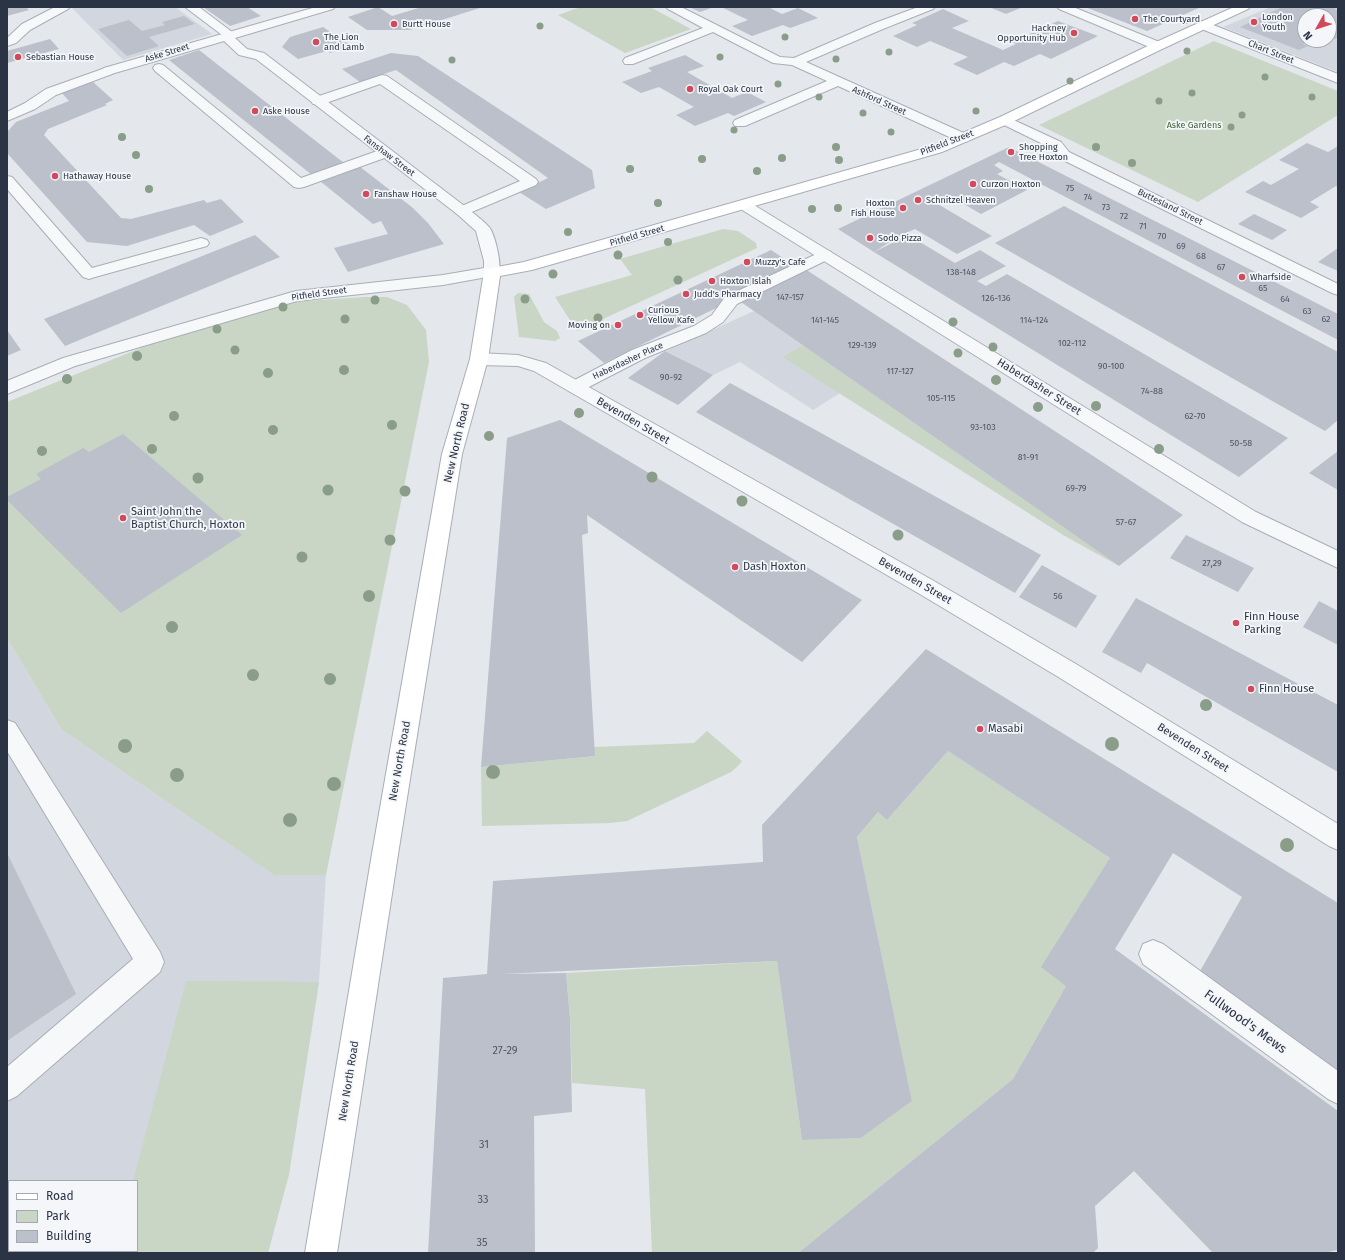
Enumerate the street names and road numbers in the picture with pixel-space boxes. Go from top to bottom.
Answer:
street label: Chart Street [1246,38,1296,66]
street label: Aske Street [144,41,190,65]
street label: Ashford Street [850,84,908,118]
street label: Pitfield Street [919,128,975,158]
street label: Fanshaw Street [361,133,417,179]
street label: Buttesland Street [1136,187,1204,227]
street label: Pitfield Street [609,223,665,249]
street label: Pitfield Street [291,285,347,303]
street label: Haberdasher Place [591,340,665,382]
street label: Haberdasher Street [994,356,1084,418]
street label: Bevenden Street [594,395,672,447]
street label: New North Road [441,402,473,484]
street label: Bevenden Street [876,555,954,607]
street label: New North Road [386,720,414,802]
street label: Bevenden Street [1155,721,1231,775]
street label: Fullwood's Mews [1201,987,1289,1057]
street label: New North Road [336,1040,362,1122]

